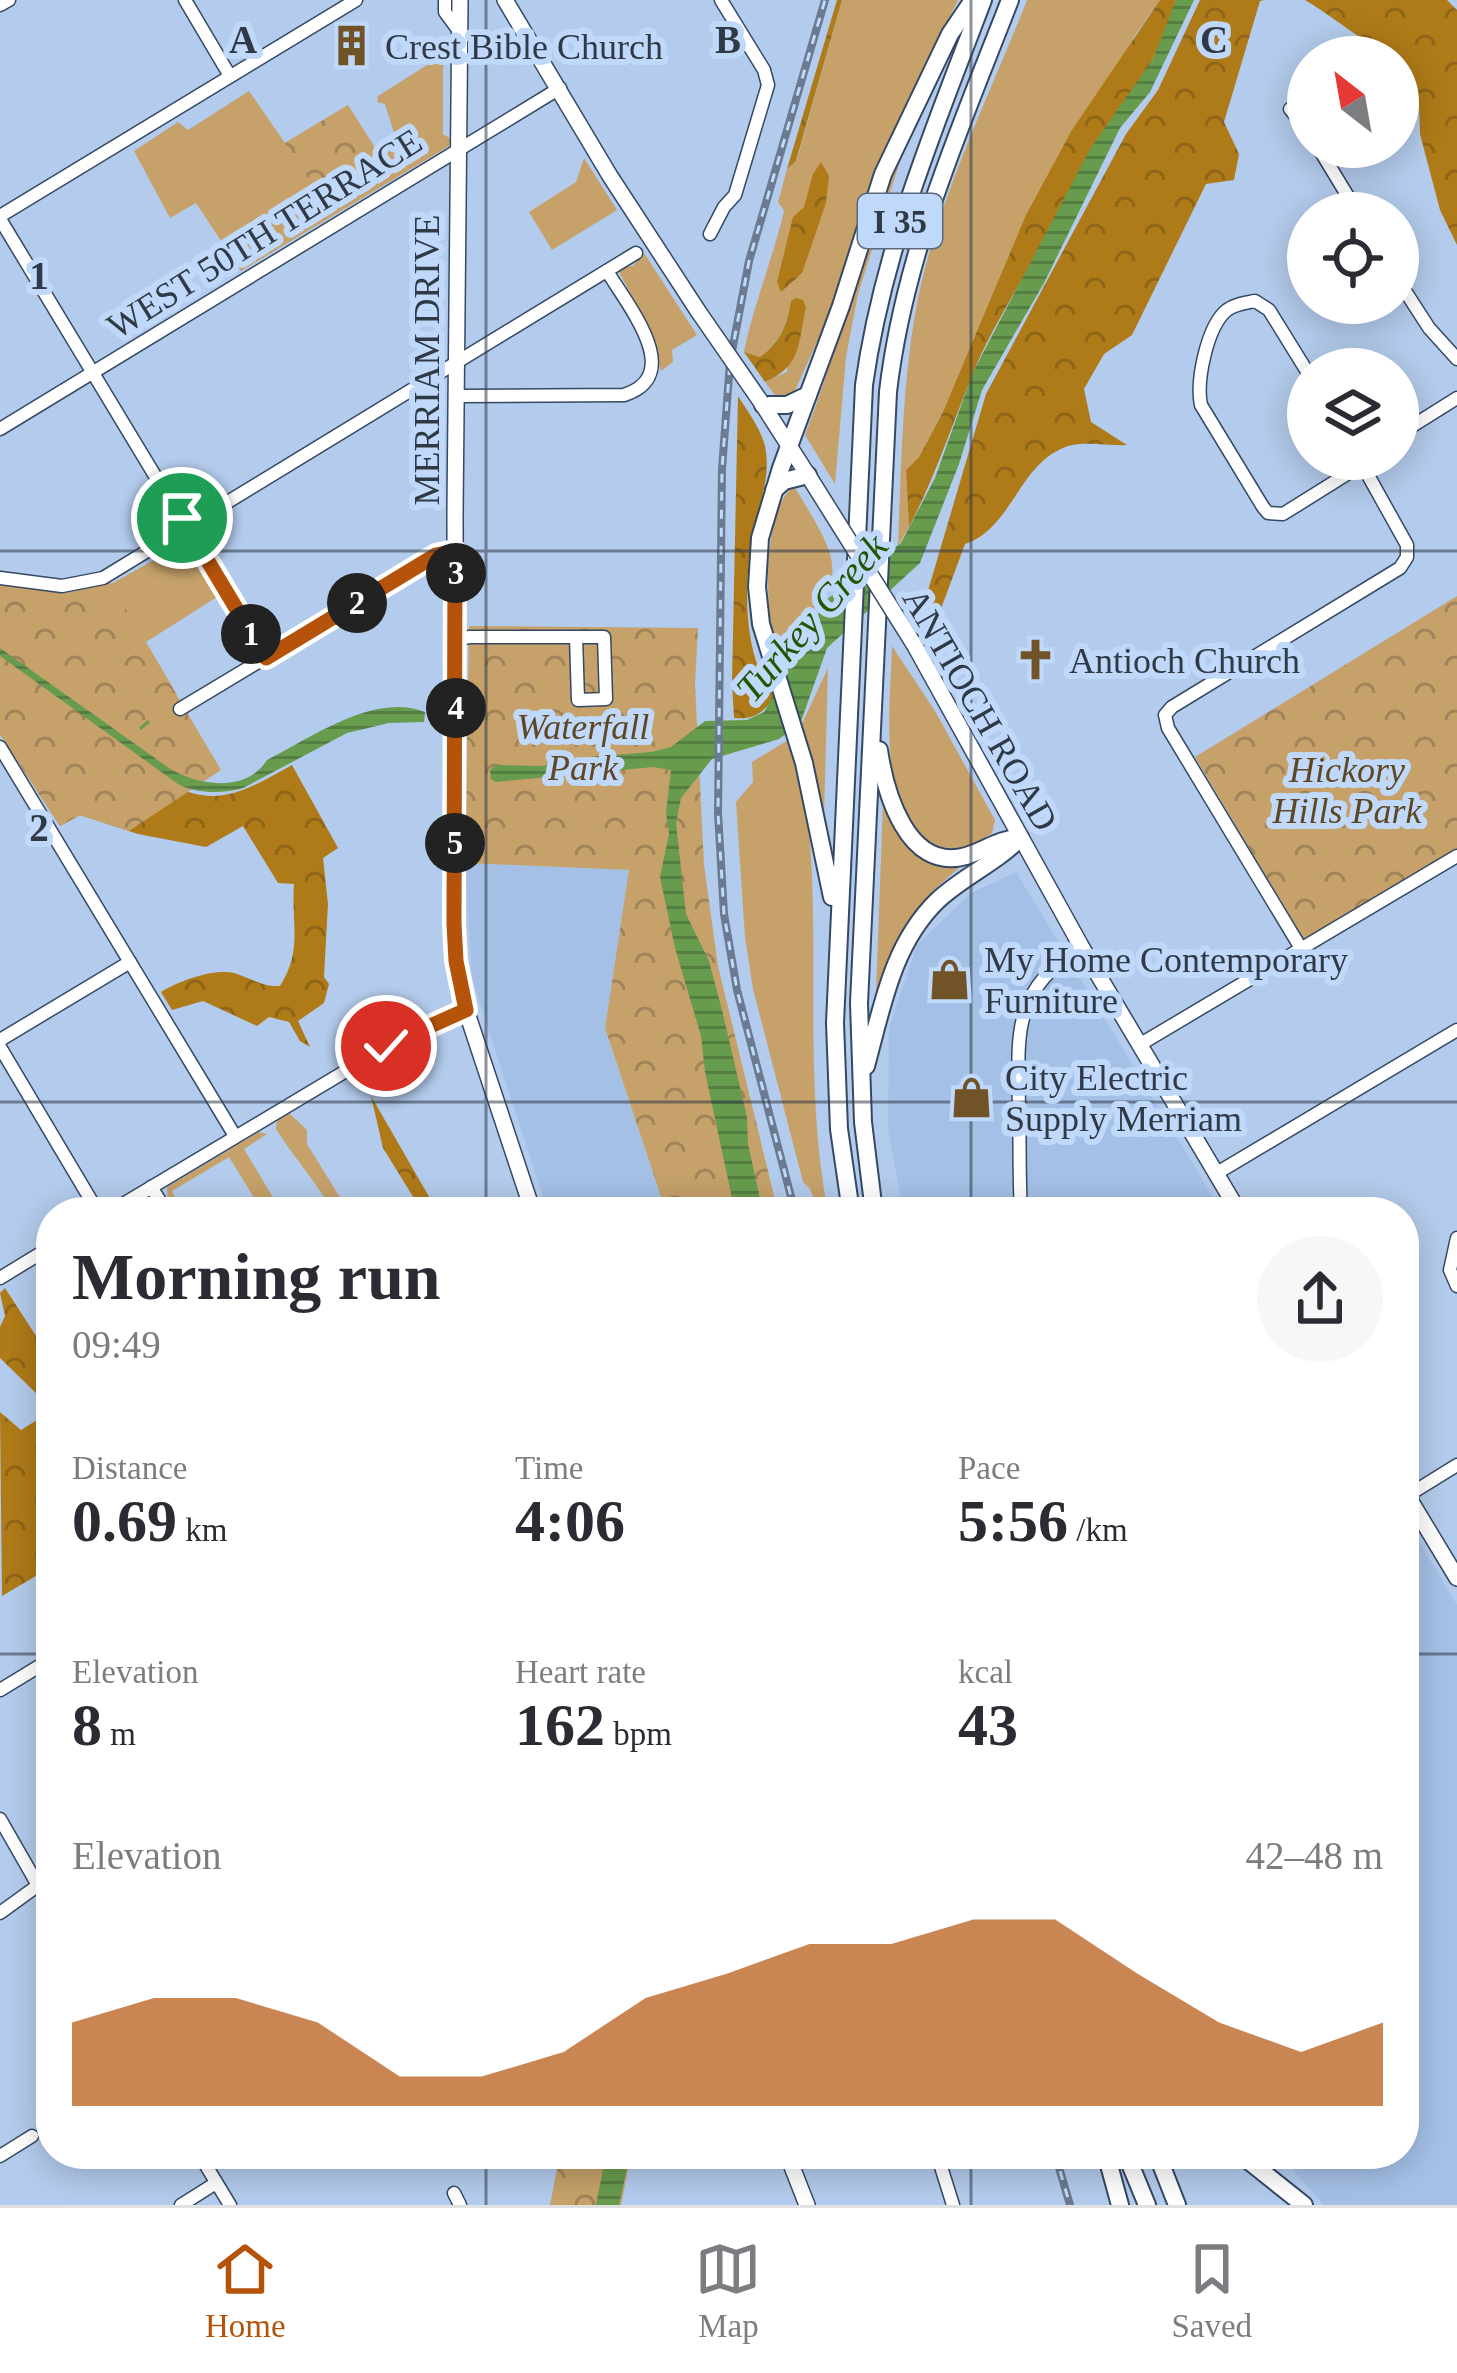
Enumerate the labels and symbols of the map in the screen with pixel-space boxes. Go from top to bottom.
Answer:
text: A [229,18,257,61]
text: B [715,18,741,61]
text: C [1200,18,1228,61]
building icon: Crest Bible Church [328,23,374,69]
place label: Crest Bible Church [385,27,663,67]
north arrow [1287,36,1419,168]
street label: WEST 50TH TERRACE [100,121,429,347]
road number: I 35 [858,194,942,248]
street label: MERRIAM DRIVE [407,214,447,506]
text: 1 [29,254,49,297]
pin [131,467,233,569]
water label: Turkey Creek [727,524,897,710]
pin: 3 [426,543,486,603]
pin: 2 [327,573,387,633]
street label: ANTIOCH ROAD [895,581,1066,838]
pin: 1 [221,604,281,664]
church icon: Antioch Church [1012,637,1058,683]
place label: Antioch Church [1069,641,1300,681]
pin: 4 [426,678,486,738]
park label: Waterfall Park [517,707,649,788]
park label: Hickory Hills Park [1272,750,1423,831]
text: 2 [29,806,49,849]
pin: 5 [425,813,485,873]
place label: My Home Contemporary Furniture [984,940,1348,1021]
shop icon: My Home Contemporary Furniture [927,957,973,1003]
pin [335,995,437,1097]
place label: City Electric Supply Merriam [1005,1058,1242,1139]
shop icon: City Electric Supply Merriam [948,1075,994,1121]

